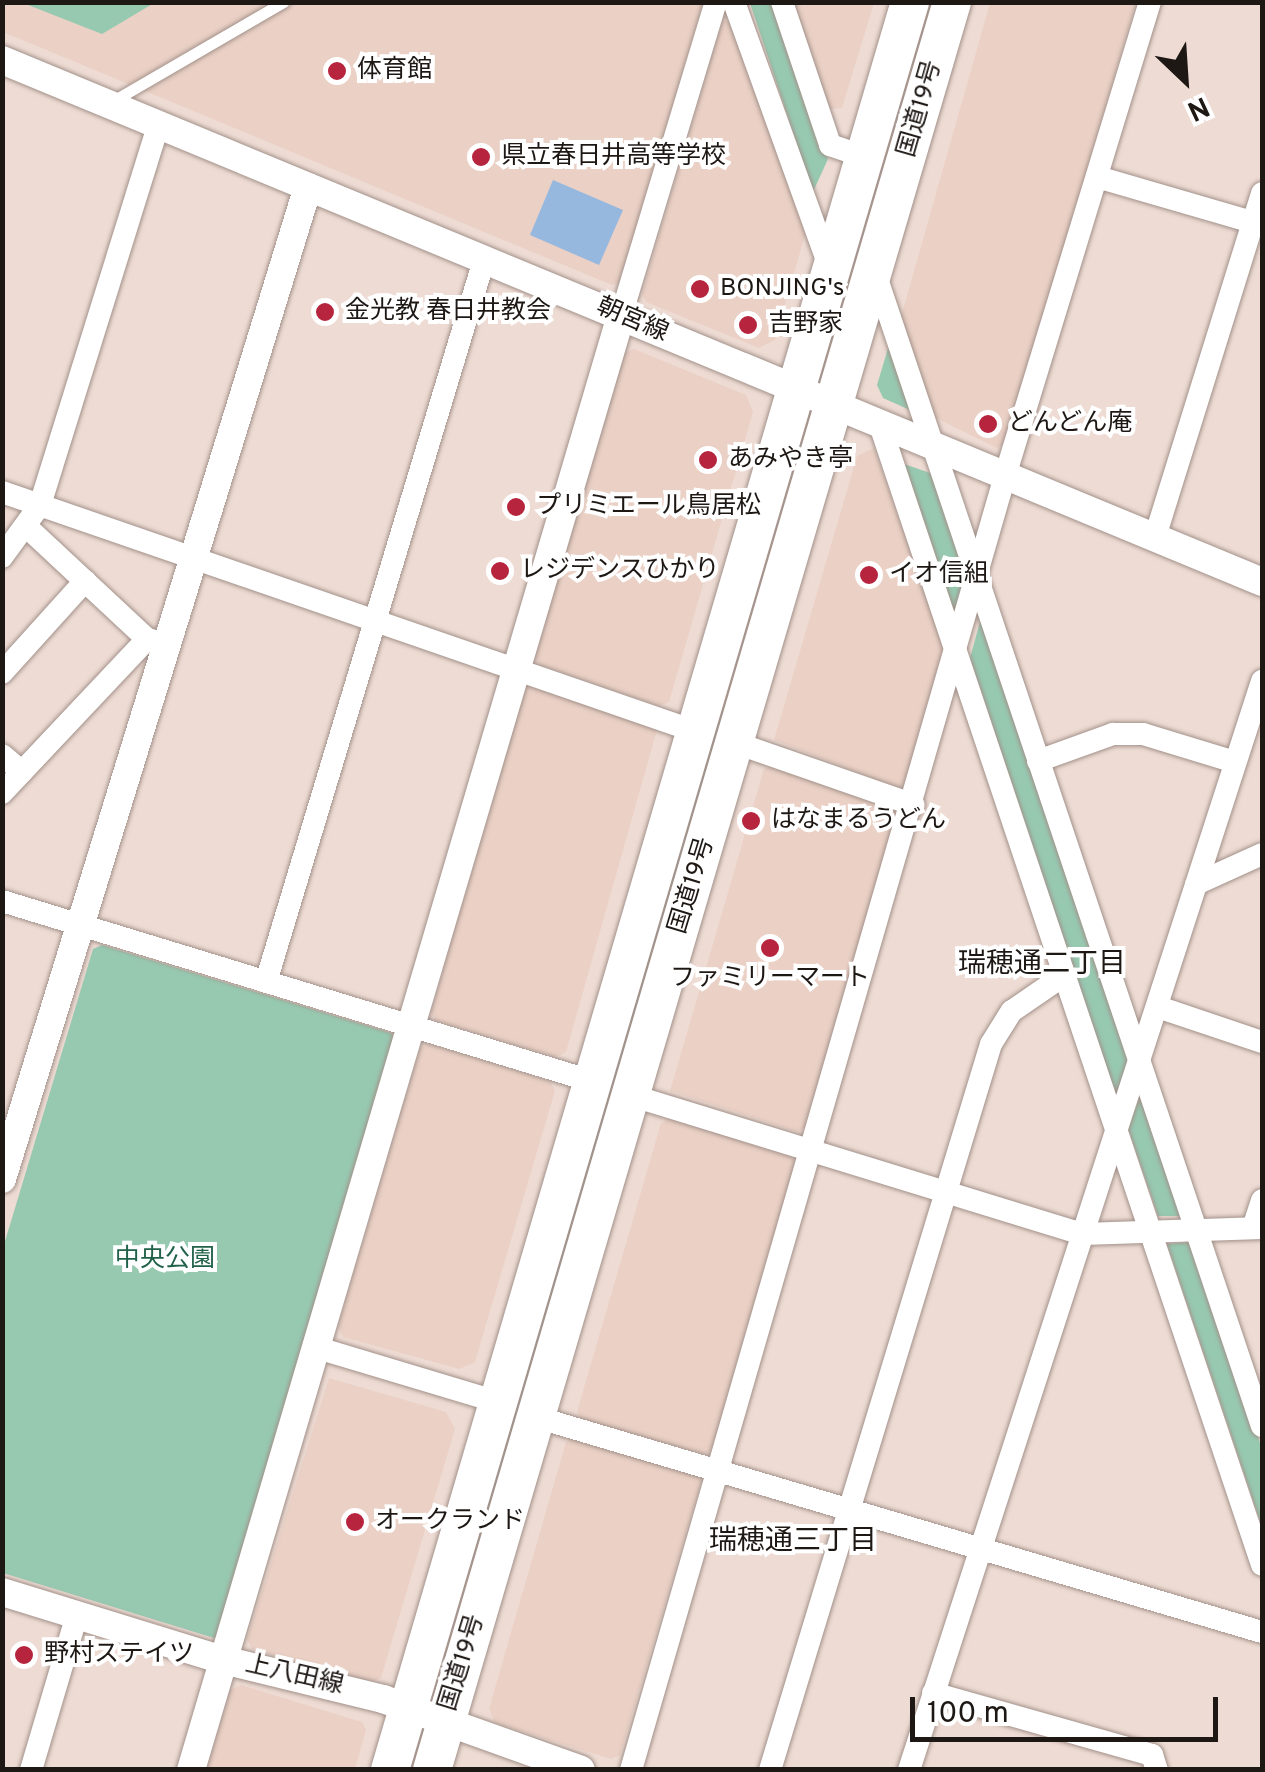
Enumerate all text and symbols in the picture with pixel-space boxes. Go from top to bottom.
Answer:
north arrow [1135,30,1235,130]
place label: 体育館 [357,56,432,86]
street label: 国道19号 [893,57,949,161]
marker: 体育館 [326,60,348,82]
text: N [1181,87,1214,128]
place label: 県立春日井高等学校 [501,142,726,172]
marker: 県立春日井高等学校 [470,146,492,168]
place label: BONJING's [720,274,845,304]
marker: BONJING's [689,278,711,300]
street label: 朝宮線 [592,293,672,349]
place label: 金光教 春日井教会 [345,297,551,327]
marker: 金光教 春日井教会 [314,301,336,323]
place label: 吉野家 [768,310,843,340]
marker: 吉野家 [737,314,759,336]
place label: どんどん庵 [1008,409,1133,439]
marker: どんどん庵 [977,413,999,435]
place label: あみやき亭 [728,445,853,475]
marker: あみやき亭 [697,449,719,471]
place label: プリミエール鳥居松 [536,492,761,522]
marker: プリミエール鳥居松 [505,496,527,518]
place label: レジデンスひかり [520,556,720,586]
marker: レジデンスひかり [489,560,511,582]
place label: イオ信組 [889,560,989,590]
marker: イオ信組 [858,564,880,586]
place label: はなまるうどん [771,806,946,836]
marker: はなまるうどん [740,810,762,832]
street label: 国道19号 [664,834,722,938]
marker: ファミリーマート [759,937,781,959]
district label: 瑞穂通二丁目 [958,948,1126,982]
place label: ファミリーマート [670,964,870,994]
park label: 中央公園 [115,1245,215,1275]
place label: オークランド [375,1507,525,1537]
marker: オークランド [344,1511,366,1533]
district label: 瑞穂通三丁目 [709,1525,877,1559]
street label: 国道19号 [434,1611,492,1715]
place label: 野村ステイツ [44,1640,194,1670]
marker: 野村ステイツ [13,1644,35,1666]
street label: 上八田線 [242,1650,346,1702]
scale bar [915,1677,1222,1739]
text: 100 m [927,1696,1009,1733]

